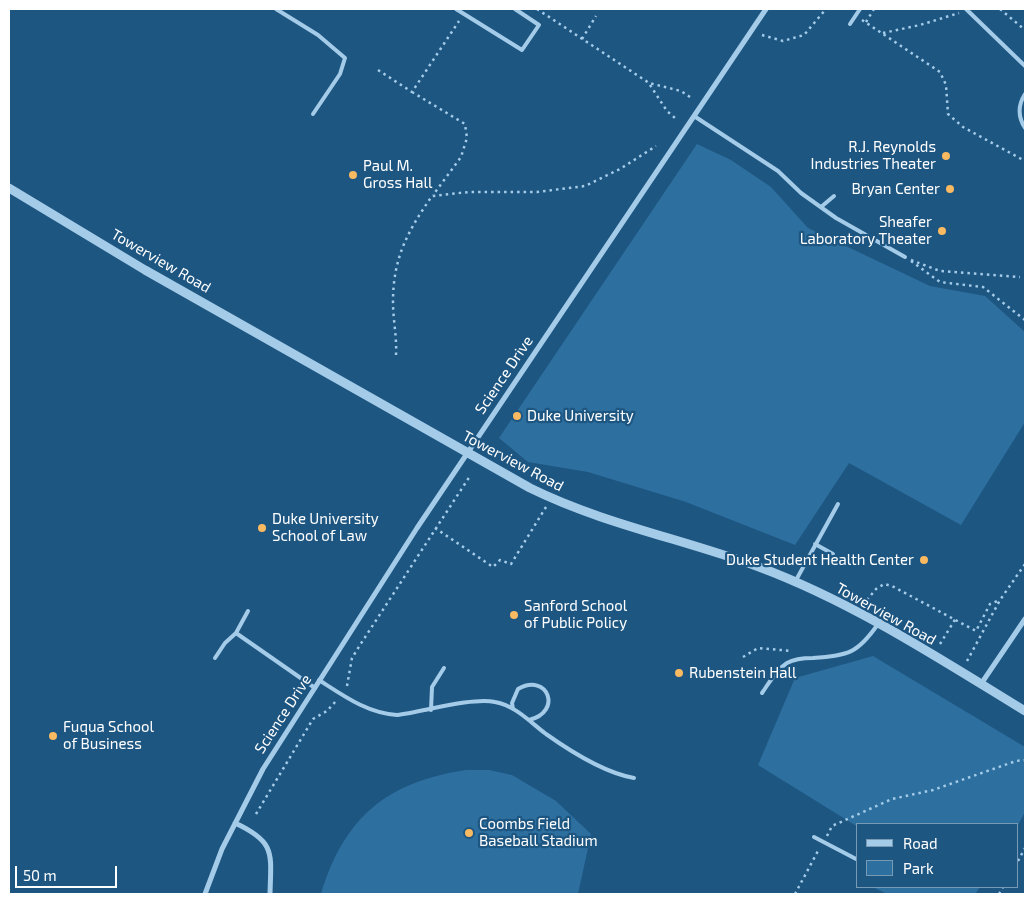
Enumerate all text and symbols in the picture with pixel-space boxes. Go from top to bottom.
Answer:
place label: R.J. Reynolds Industries Theater [811,138,936,173]
marker: R.J. Reynolds Industries Theater [940,150,952,162]
place label: Paul M. Gross Hall [363,157,433,192]
marker: Paul M. Gross Hall [347,169,359,181]
place label: Bryan Center [851,180,940,198]
marker: Bryan Center [944,183,956,195]
place label: Sheafer Laboratory Theater [800,213,932,248]
street label: Towerview Road [108,225,214,297]
marker: Sheafer Laboratory Theater [936,225,948,237]
street label: Science Drive [471,332,537,418]
place label: Duke University [527,407,634,425]
marker: Duke University [511,410,523,422]
street label: Towerview Road [459,427,567,495]
place label: Duke University School of Law [272,510,379,545]
marker: Duke University School of Law [256,522,268,534]
place label: Duke Student Health Center [726,551,914,569]
marker: Duke Student Health Center [918,554,930,566]
street label: Towerview Road [833,579,939,649]
place label: Sanford School of Public Policy [524,597,627,632]
marker: Sanford School of Public Policy [508,609,520,621]
place label: Rubenstein Hall [689,664,796,682]
marker: Rubenstein Hall [673,667,685,679]
street label: Science Drive [251,671,315,757]
place label: Fuqua School of Business [63,718,154,753]
marker: Fuqua School of Business [47,730,59,742]
place label: Coombs Field Baseball Stadium [479,815,598,850]
legend [856,823,1019,888]
marker: Coombs Field Baseball Stadium [463,827,475,839]
text: Road [903,834,938,852]
scale bar [18,856,120,888]
text: Park [903,859,934,877]
text: 50 m [23,866,57,884]

